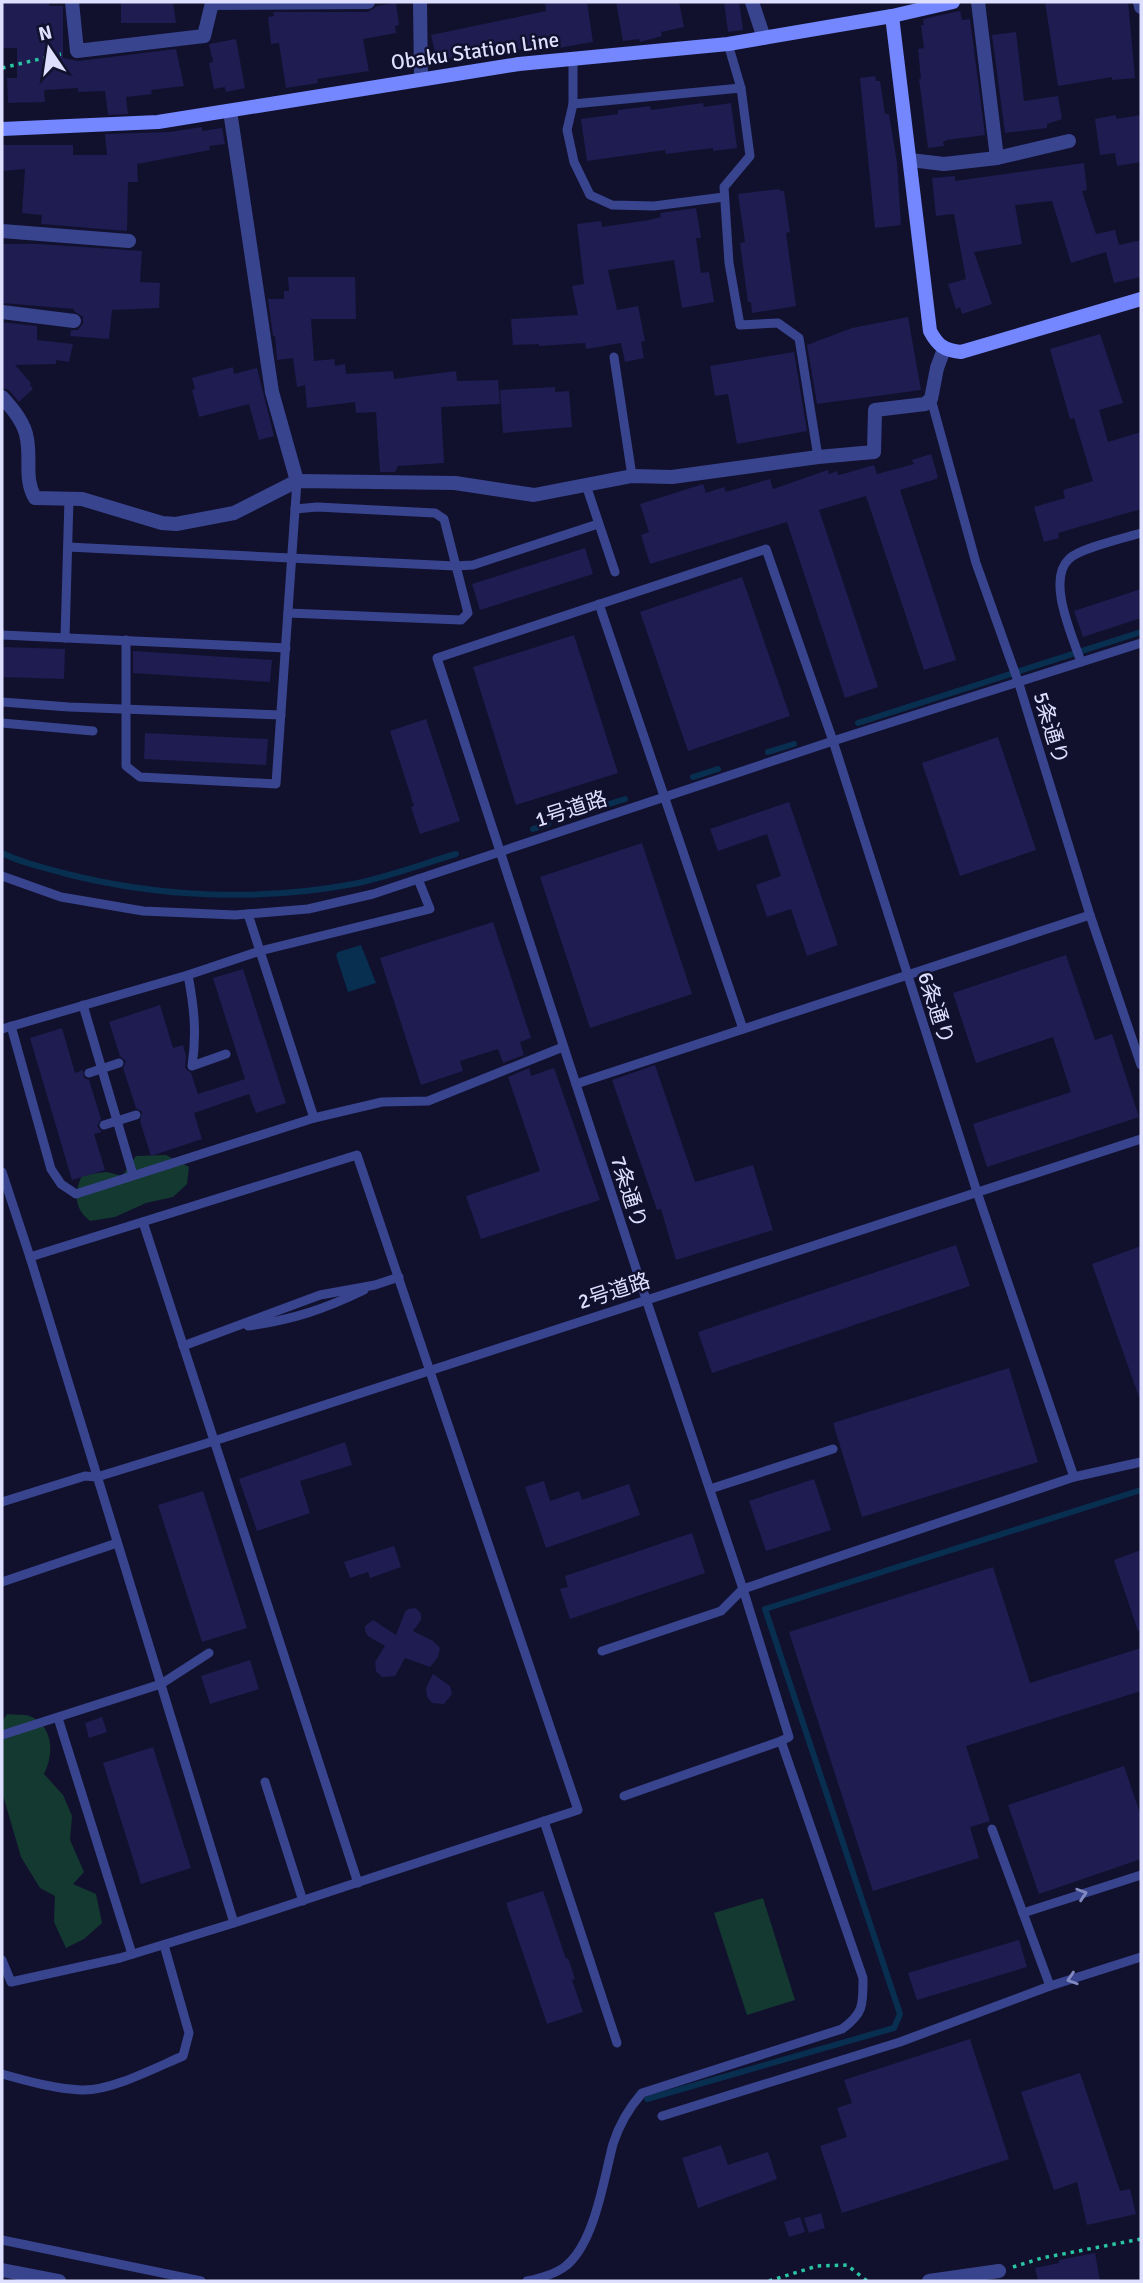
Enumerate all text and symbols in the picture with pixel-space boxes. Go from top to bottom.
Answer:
north arrow [14,14,84,84]
text: N [36,20,55,47]
street label: Obaku Station Line [389,26,561,76]
street label: 5条通り [1028,689,1074,767]
street label: 1号道路 [532,785,610,833]
street label: 6条通り [912,969,960,1047]
street label: 7条通り [605,1153,653,1231]
street label: 2号道路 [575,1267,653,1315]
one-way arrow [1075,1888,1088,1902]
one-way arrow [1067,1971,1079,1985]

